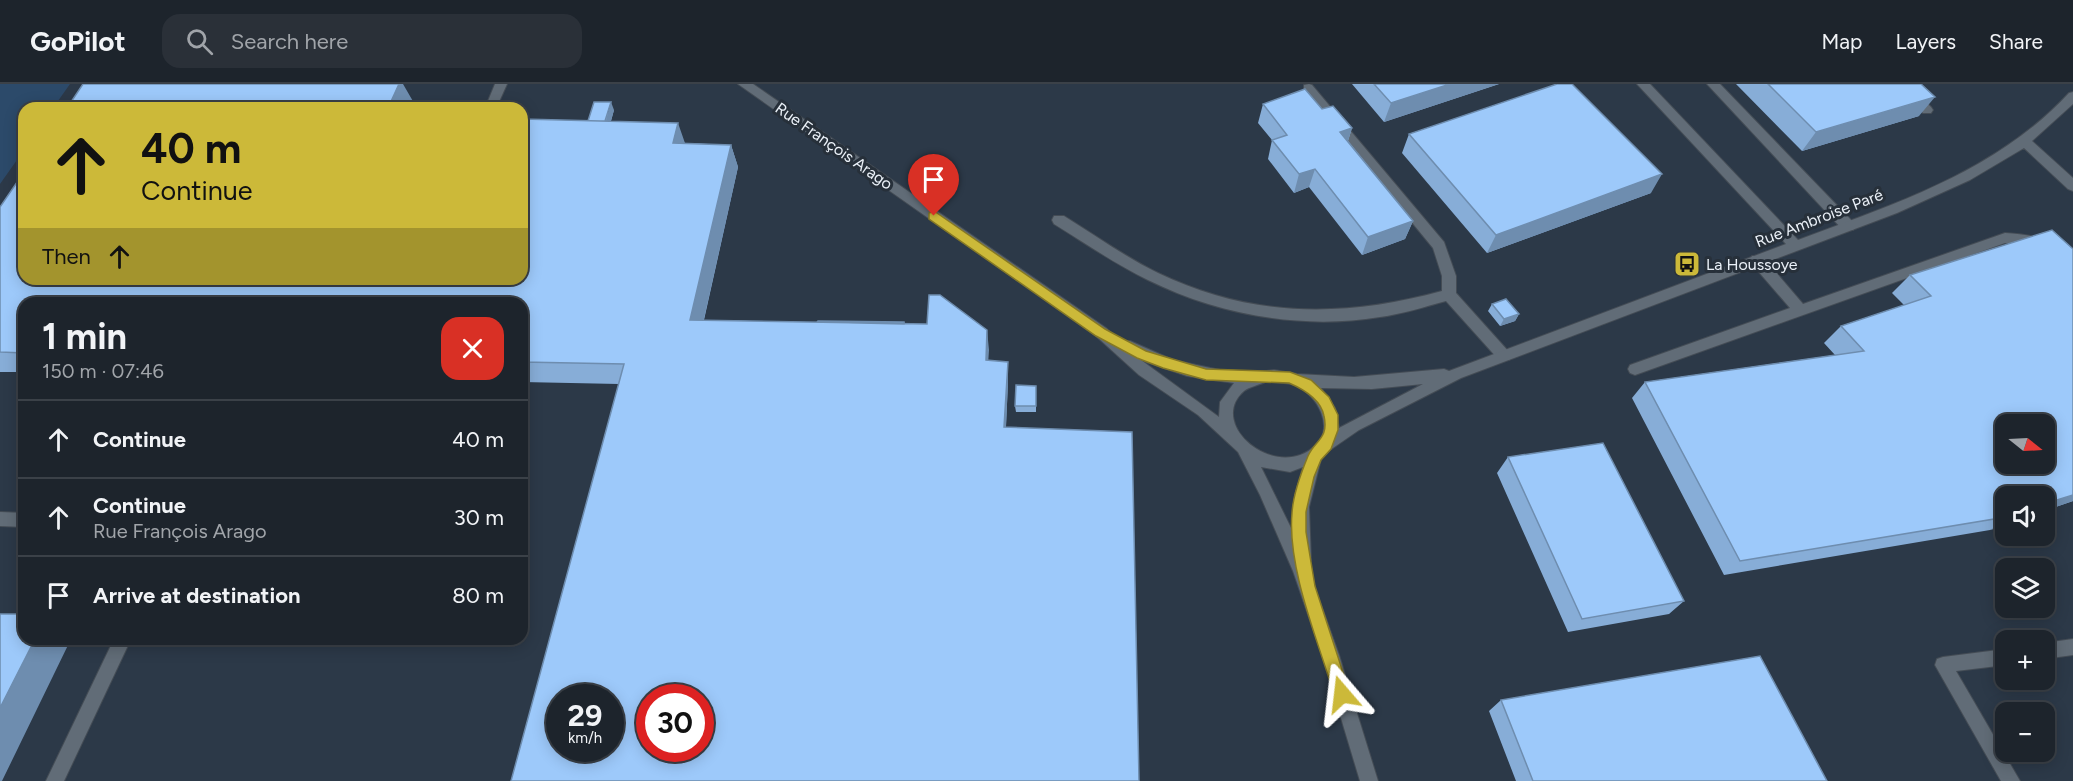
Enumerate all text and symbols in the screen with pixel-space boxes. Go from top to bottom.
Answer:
search box [162,14,582,68]
text: GoPilot [30,24,126,58]
icon: search [183,25,216,58]
text: Search here [231,28,348,55]
text: Map [1822,29,1862,54]
text: Layers [1895,29,1956,54]
text: Share [1989,29,2043,54]
street label: Rue François Arago [772,98,896,194]
text: 40 m [141,123,241,174]
icon: ahead [42,126,120,204]
pin [908,154,959,216]
icon: arrive [917,163,950,196]
text: Continue [141,174,253,207]
street label: Rue Ambroise Paré [1752,185,1886,251]
icon: ahead [103,240,136,273]
text: Then [42,243,91,270]
bus stop icon: La Houssoye [1672,249,1702,279]
place label: La Houssoye [1706,255,1798,274]
text: 1 min [42,315,127,358]
button: close [441,317,504,380]
text: 150 m · 07:46 [42,359,164,383]
north arrow [1995,414,2055,474]
map controls [1995,414,2055,762]
icon: ahead [42,423,75,456]
text: Continue [93,426,186,453]
text: 40 m [452,426,504,453]
button: sound [1995,486,2055,546]
text: Continue [93,492,186,519]
icon: ahead [42,501,75,534]
text: 30 m [454,504,504,531]
text: Rue François Arago [93,519,266,543]
button: layers [1995,558,2055,618]
icon: arrive [42,579,75,612]
text: Arrive at destination [93,582,301,609]
text: 80 m [452,582,504,609]
button: + [1995,630,2055,690]
position arrow [1310,662,1374,726]
speed limit sign: 30 [636,684,714,762]
text: 29 [568,697,602,734]
button: − [1995,702,2055,762]
text: km/h [568,729,602,747]

